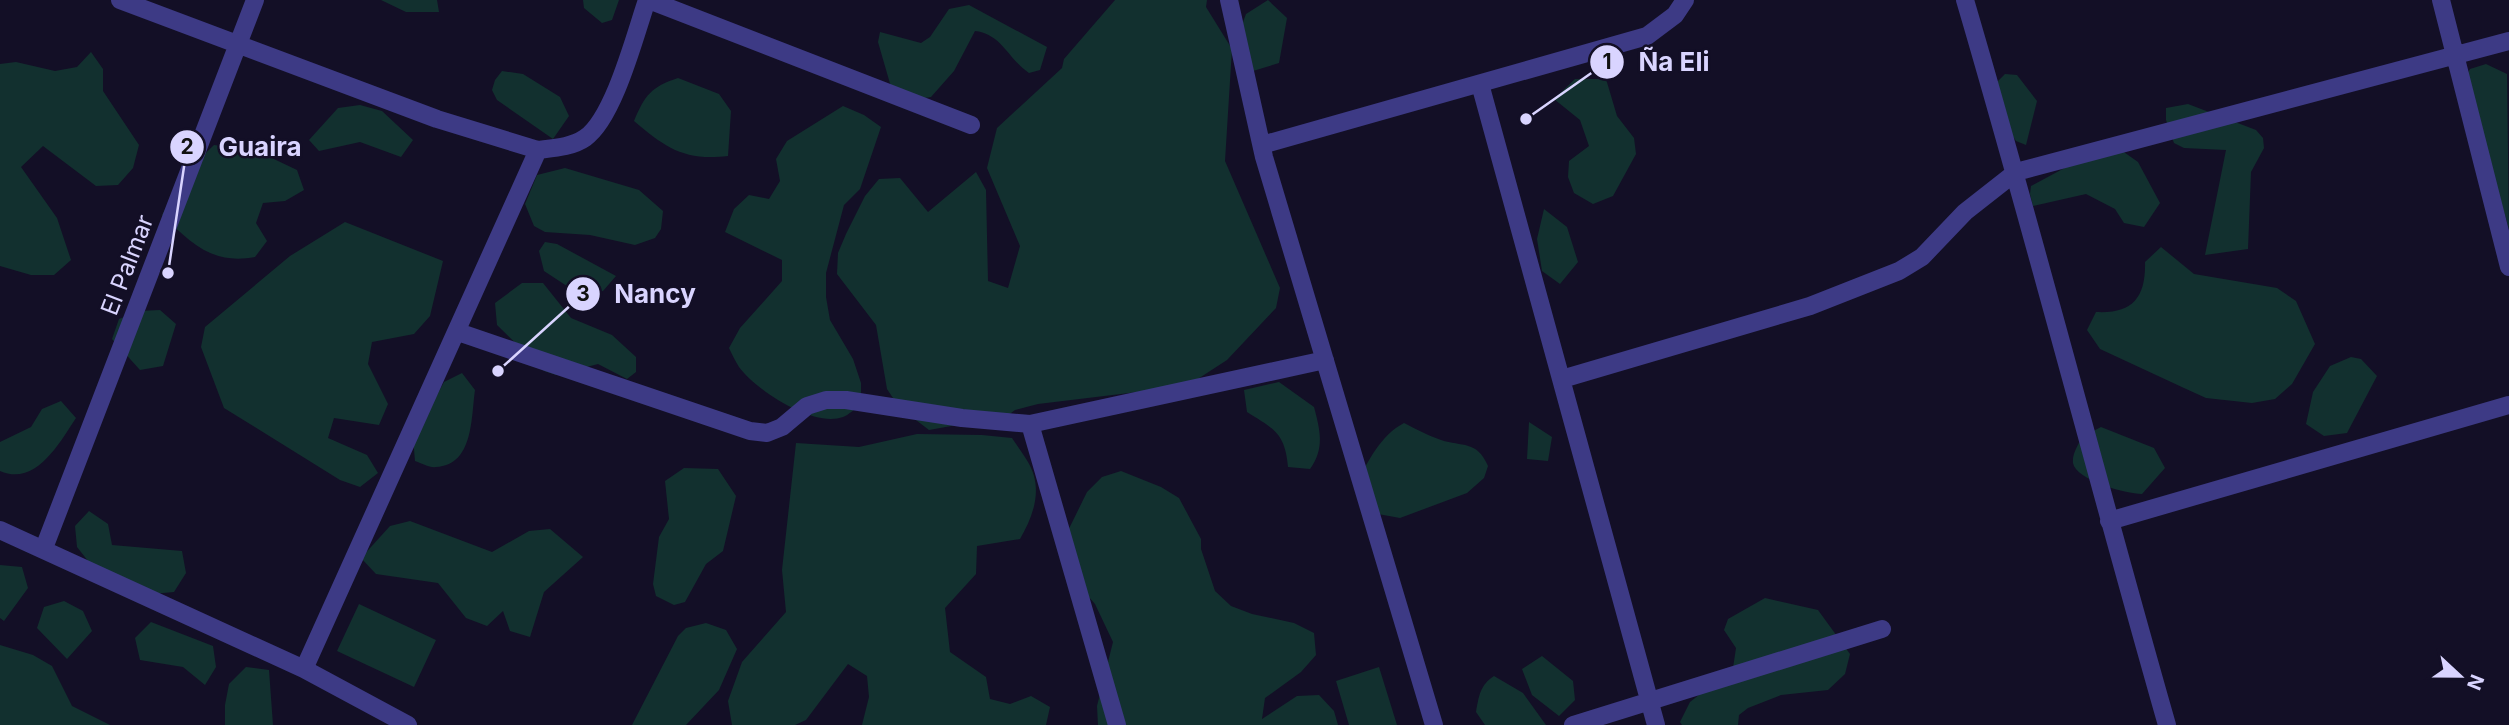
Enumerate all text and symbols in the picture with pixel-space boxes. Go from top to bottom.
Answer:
callout: Ña Eli [1589,39,1723,86]
text: Ña Eli [1639,46,1709,77]
text: 1 [1602,49,1612,74]
callout: Guaira [169,123,316,170]
text: Guaira [218,131,302,162]
text: 2 [180,134,194,159]
street label: El Palmar [95,211,159,319]
callout: Nancy [566,270,710,317]
text: Nancy [614,278,696,309]
text: 3 [576,281,590,306]
north arrow [2425,641,2495,711]
text: N [2462,671,2489,693]

